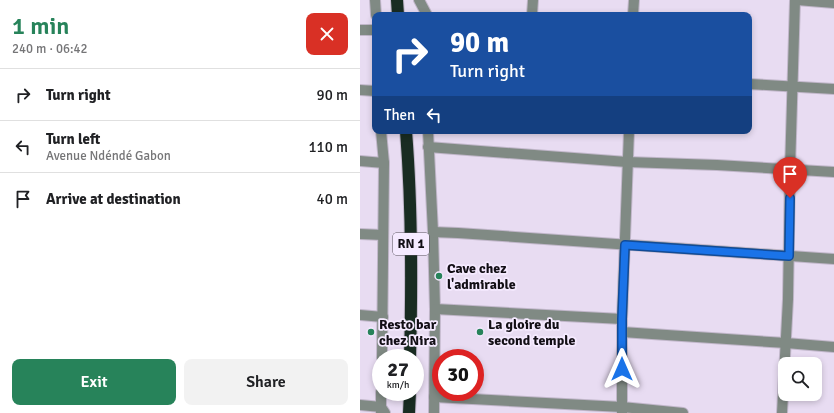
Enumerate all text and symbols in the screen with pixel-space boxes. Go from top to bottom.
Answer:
text: 1 min [12,11,69,41]
button: close [306,13,348,55]
text: 90 m [450,26,509,60]
icon: right [384,28,436,80]
text: 240 m · 06:42 [12,41,88,57]
text: Turn right [450,60,525,82]
icon: right [12,84,34,106]
text: Turn right [46,86,111,104]
text: 90 m [317,86,348,104]
icon: left [423,104,445,126]
text: Then [384,106,415,124]
text: Turn left [46,130,100,148]
icon: left [12,136,34,158]
text: 110 m [308,138,348,156]
text: Avenue Ndéndé Gabon [46,148,171,164]
pin [773,157,807,198]
icon: arrive [779,163,801,185]
icon: arrive [12,188,34,210]
text: Arrive at destination [46,190,181,208]
text: 40 m [317,190,348,208]
road number: RN 1 [393,233,429,255]
place label: Cave chez l'admirable [447,260,516,293]
marker: Cave chez l'admirable [434,271,444,281]
place label: Resto bar chez Nira [379,316,437,349]
place label: La gloire du second temple [488,316,575,349]
marker: Resto bar chez Nira [366,327,376,337]
marker: La gloire du second temple [475,327,485,337]
position arrow [601,348,643,390]
speed limit sign: 30 [432,349,484,401]
text: 27 [387,357,409,382]
map controls [778,357,822,401]
button: search [778,357,822,401]
button: Exit [12,359,176,405]
button: Share [184,359,348,405]
text: km/h [387,379,409,391]

